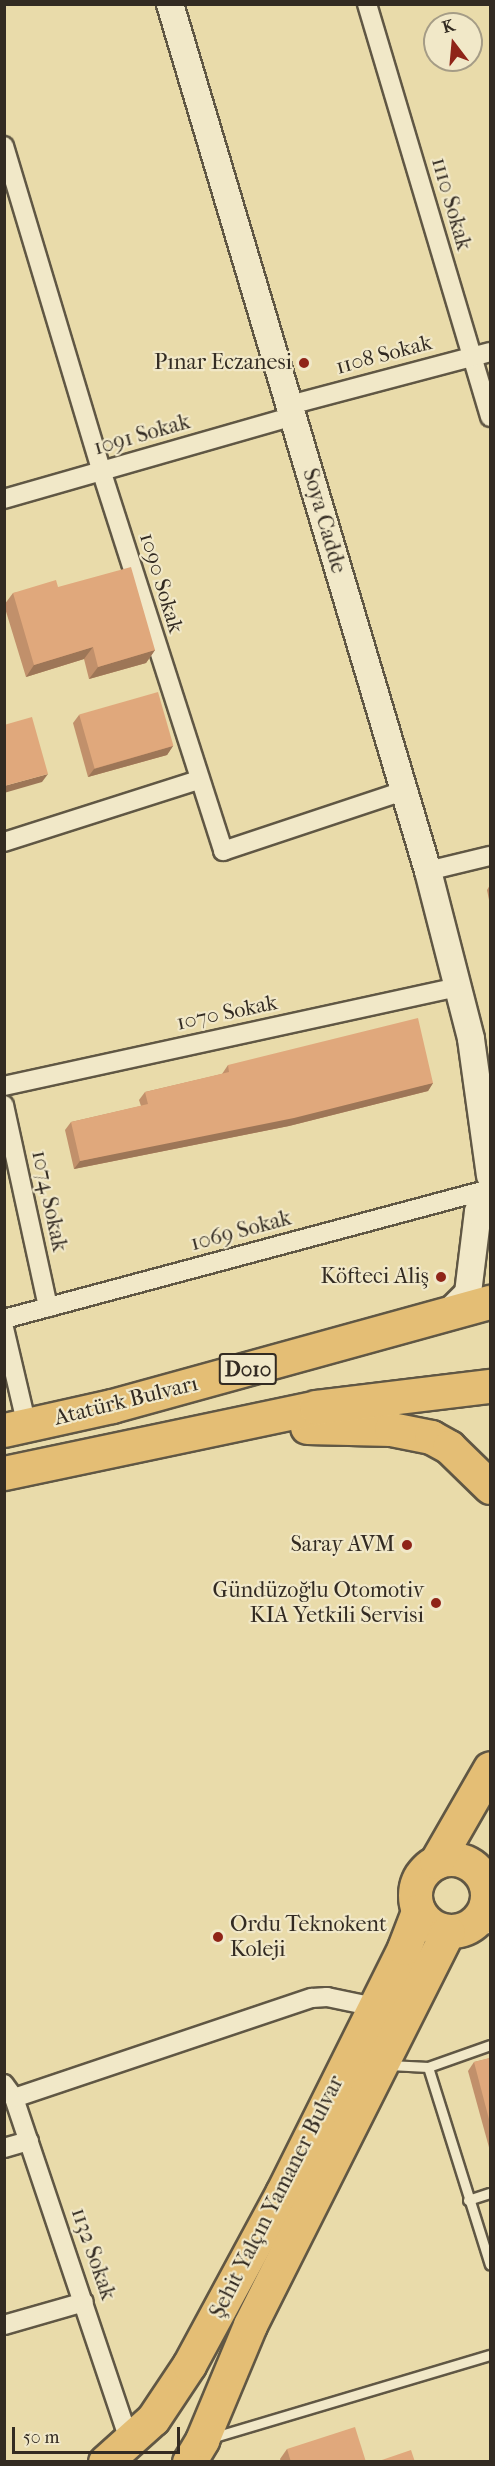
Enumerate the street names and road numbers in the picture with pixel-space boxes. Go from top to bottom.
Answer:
street label: 1110 Sokak [425,154,477,254]
street label: 1108 Sokak [333,329,435,381]
street label: 1091 Sokak [91,409,193,461]
street label: Soya Cadde [296,465,352,577]
street label: 1090 Sokak [133,530,189,636]
street label: 1070 Sokak [174,989,280,1037]
street label: 1074 Sokak [25,1148,73,1254]
street label: 1069 Sokak [188,1205,294,1257]
road number: D010 [218,1351,278,1387]
street label: Atatürk Bulvarı [51,1370,201,1432]
street label: Şehit Yalçın Yamaner Bulvar [204,2071,350,2323]
street label: 1132 Sokak [65,2204,121,2304]

